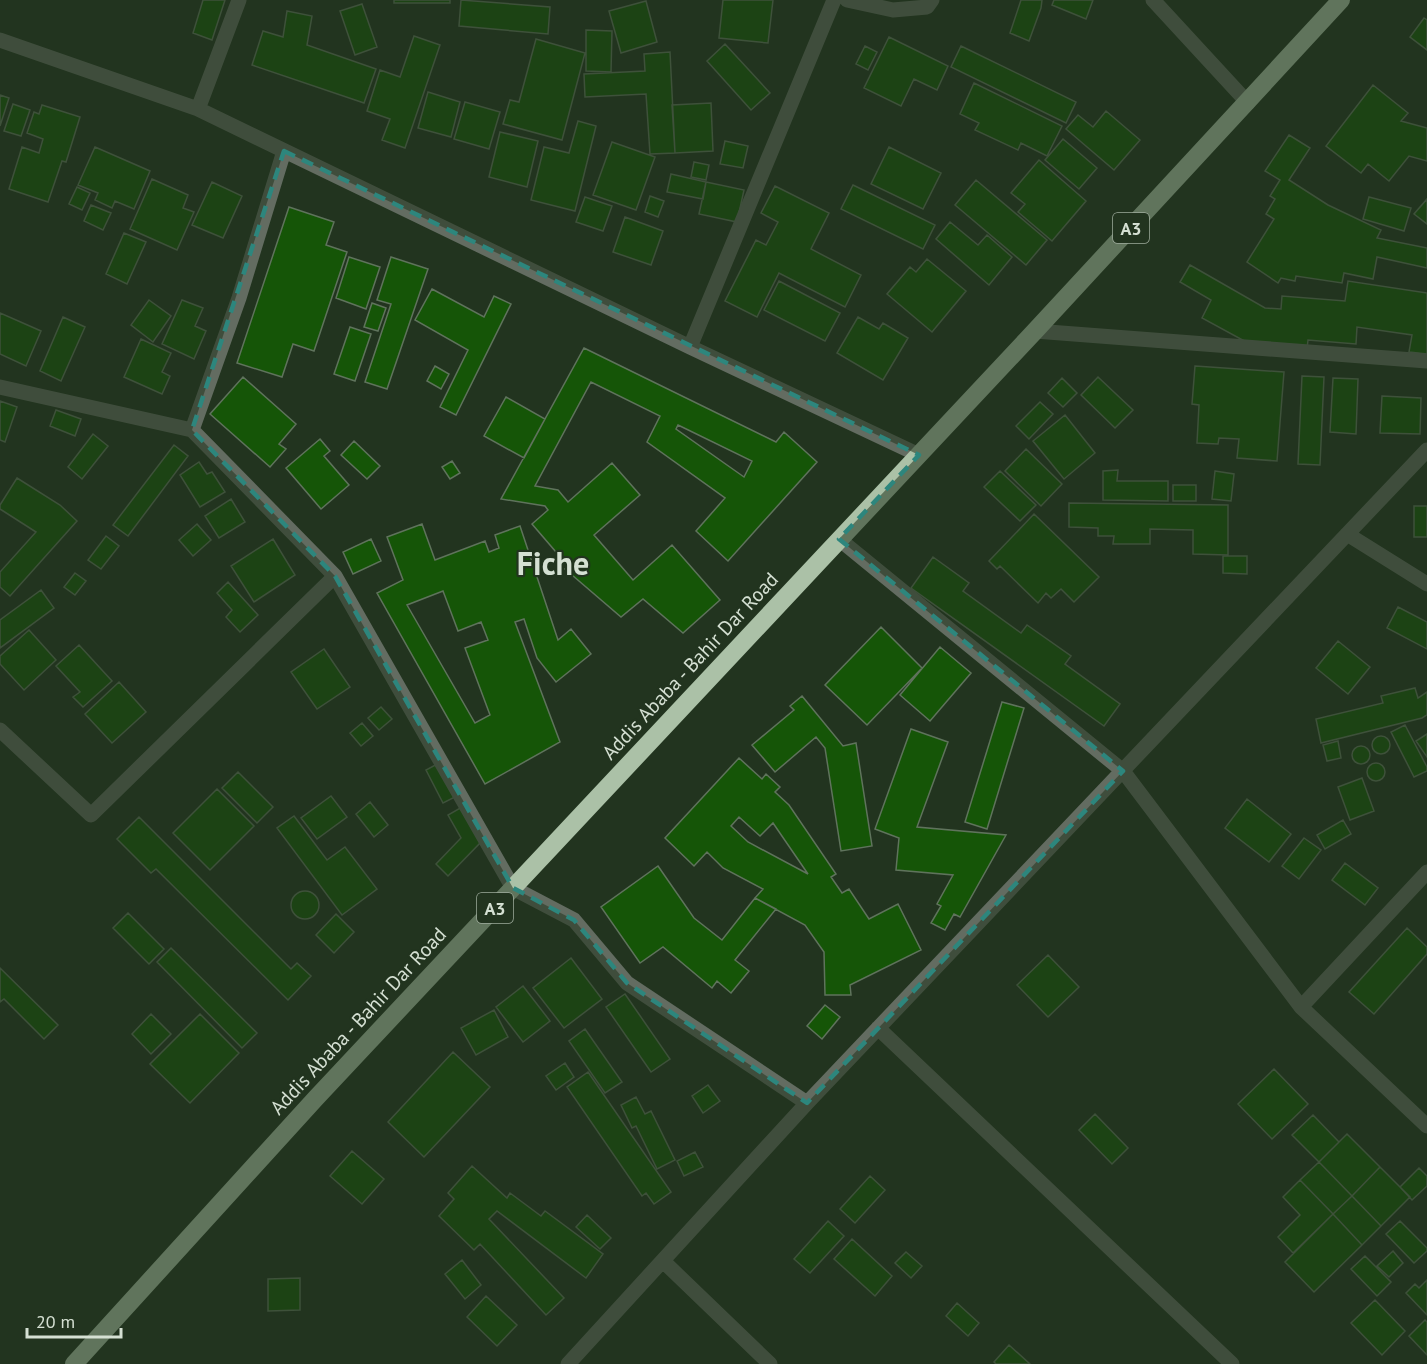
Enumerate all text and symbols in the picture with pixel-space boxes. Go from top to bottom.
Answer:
road number: A3 [1113,213,1149,243]
district label: Fiche [517,542,589,584]
street label: Addis Ababa - Bahir Dar Road [596,567,784,765]
road number: A3 [477,893,513,923]
street label: Addis Ababa - Bahir Dar Road [264,922,452,1120]
scale bar [27,1301,122,1339]
text: 20 m [36,1310,75,1333]

